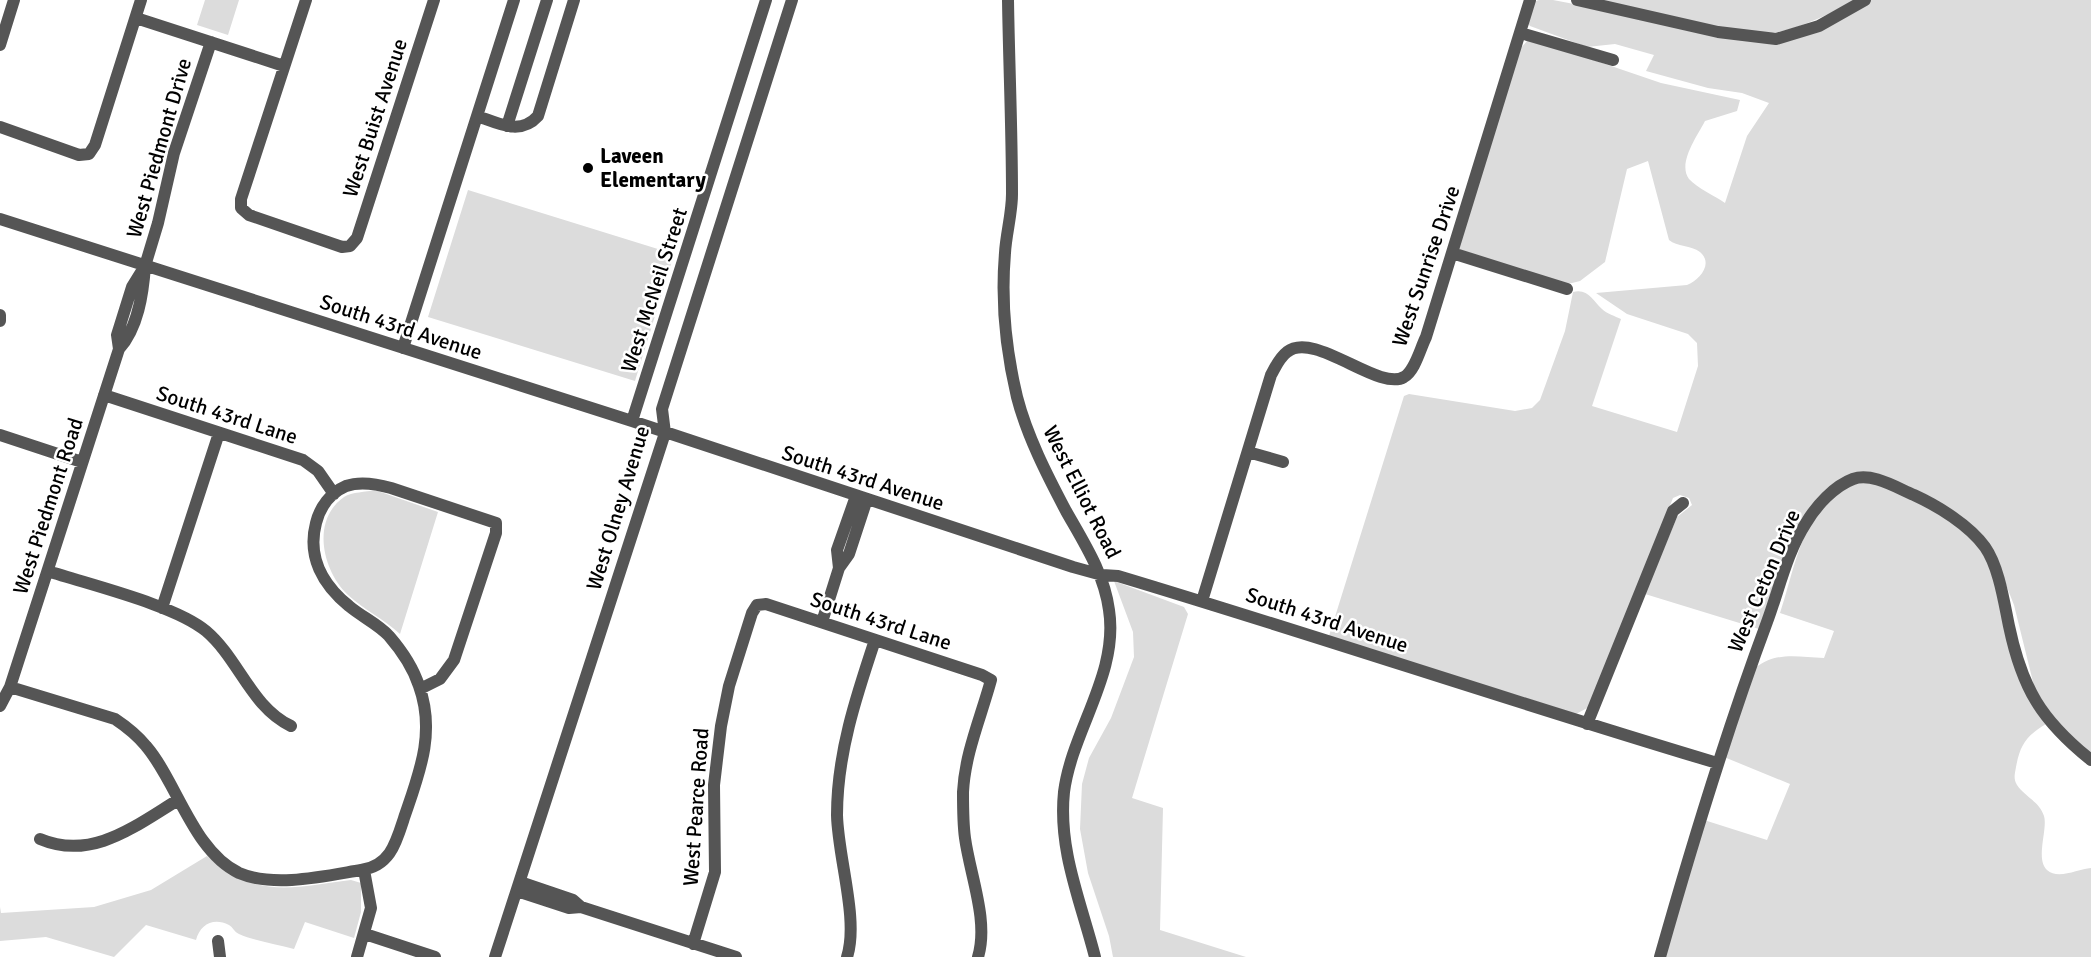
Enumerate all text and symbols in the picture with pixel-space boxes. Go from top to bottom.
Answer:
street label: West Buist Avenue [337,35,413,201]
street label: West Piedmont Drive [121,55,197,241]
place label: Laveen Elementary [600,143,706,193]
marker: Laveen Elementary [581,161,595,175]
street label: West Sunrise Drive [1386,182,1466,350]
street label: West McNeil Street [615,204,693,376]
street label: South 43rd Avenue [317,289,485,365]
street label: South 43rd Lane [153,380,301,450]
street label: West Piedmont Road [7,414,89,598]
street label: West Elliot Road [1037,421,1127,563]
street label: West Olney Avenue [581,423,655,593]
street label: South 43rd Avenue [779,440,947,516]
street label: West Ceton Drive [1722,506,1806,656]
street label: South 43rd Avenue [1243,582,1411,658]
street label: South 43rd Lane [807,586,955,656]
street label: West Pearce Road [678,727,714,887]

